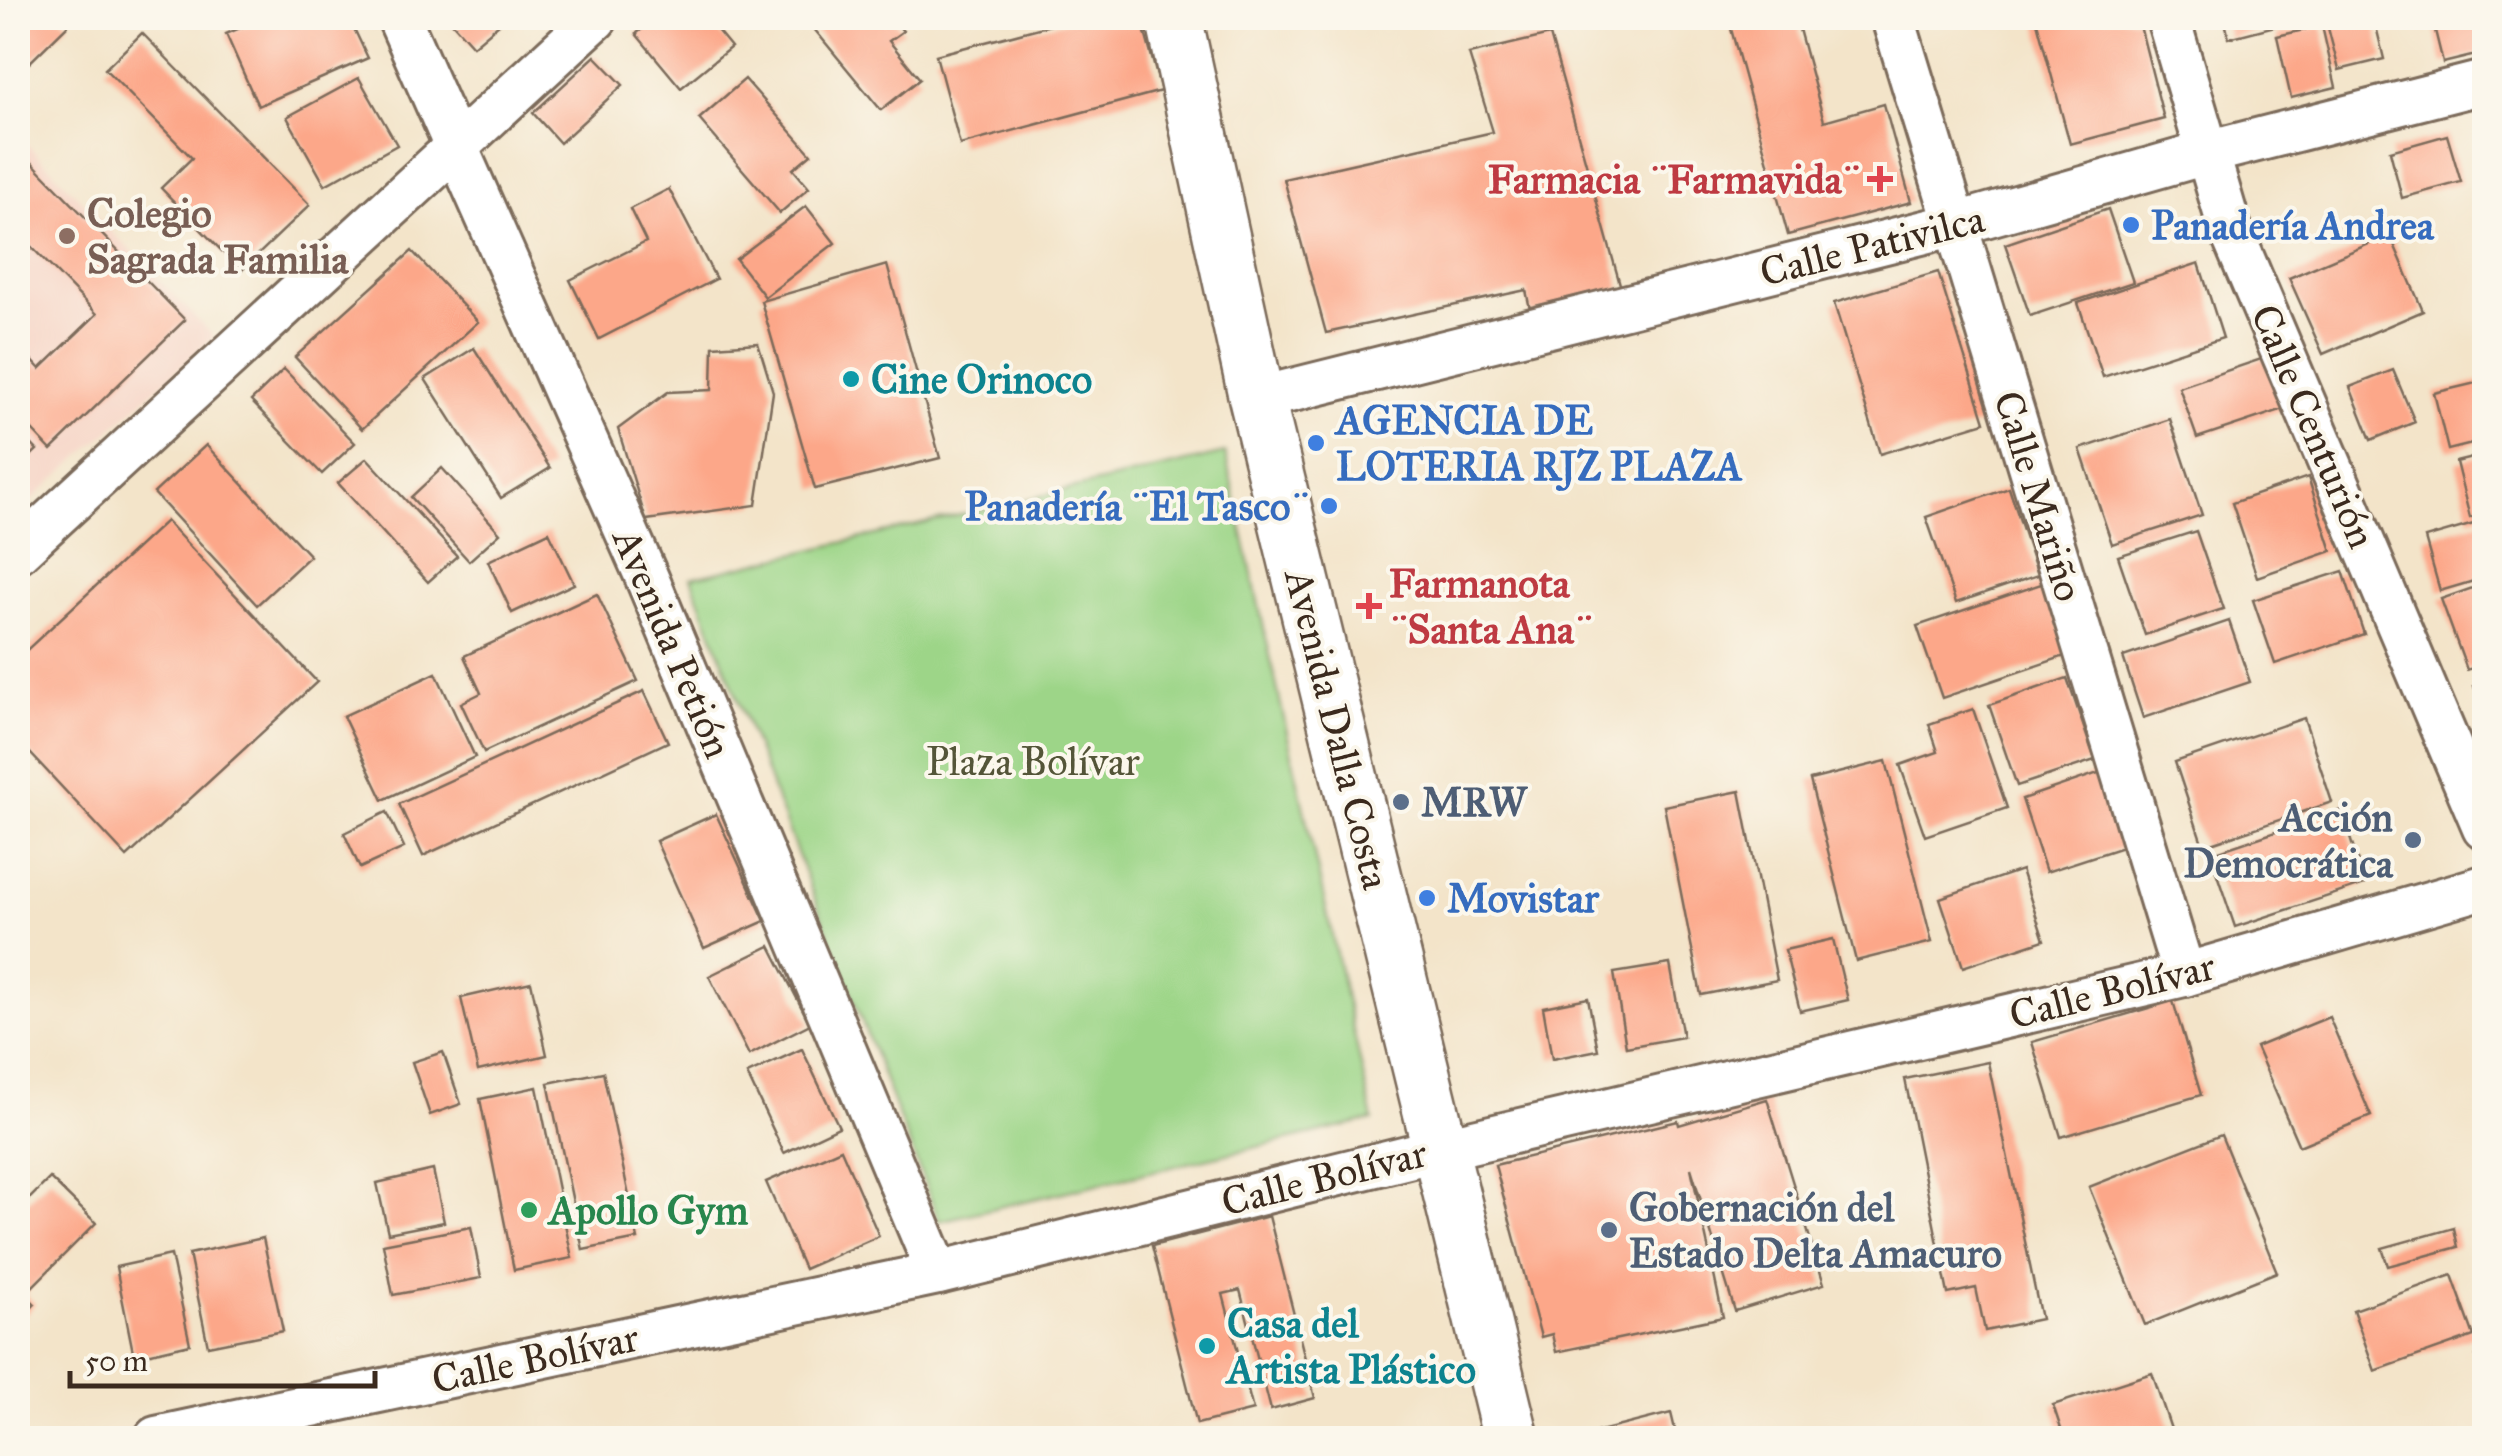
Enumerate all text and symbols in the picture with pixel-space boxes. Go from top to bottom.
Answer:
place label: Farmacia ¨Farmavida¨ [1488,155,1860,204]
marker: Farmacia ¨Farmavida¨ [1869,168,1891,190]
place label: Colegio Sagrada Familia [87,189,350,284]
street label: Calle Pativilca [1755,194,1990,297]
place label: Panadería Andrea [2151,201,2435,250]
marker: Panadería Andrea [2120,214,2142,236]
marker: Colegio Sagrada Familia [56,225,78,247]
street label: Calle Centurión [2240,297,2387,555]
place label: Cine Orinoco [871,355,1092,404]
marker: Cine Orinoco [840,368,862,390]
street label: Calle Mariño [1983,385,2094,607]
place label: AGENCIA DE LOTERIA RJZ PLAZA [1333,396,1744,491]
marker: AGENCIA DE LOTERIA RJZ PLAZA [1305,432,1327,454]
place label: Panadería ¨El Tasco¨ [964,482,1309,531]
marker: Panadería ¨El Tasco¨ [1318,495,1340,517]
street label: Avenida Petión [601,519,743,765]
place label: Farmanota ¨Santa Ana¨ [1389,559,1592,654]
street label: Avenida Dalla Costa [1274,562,1401,894]
marker: Farmanota ¨Santa Ana¨ [1358,595,1380,617]
park label: Plaza Bolívar [926,737,1140,786]
place label: MRW [1421,778,1529,827]
marker: MRW [1390,791,1412,813]
place label: Acción Democrática [2183,793,2394,888]
marker: Acción Democrática [2402,829,2424,851]
place label: Movistar [1447,874,1600,923]
marker: Movistar [1416,887,1438,909]
street label: Calle Bolívar [2004,941,2220,1040]
street label: Calle Bolívar [1216,1128,1432,1227]
place label: Gobernación del Estado Delta Amacuro [1629,1183,2002,1278]
place label: Apollo Gym [546,1186,749,1235]
marker: Apollo Gym [518,1199,540,1221]
marker: Gobernación del Estado Delta Amacuro [1598,1219,1620,1241]
place label: Casa del Artista Plástico [1224,1299,1476,1394]
street label: Calle Bolívar [427,1313,643,1404]
scale bar [70,1326,375,1388]
marker: Casa del Artista Plástico [1196,1335,1218,1357]
text: 50 m [85,1343,148,1379]

